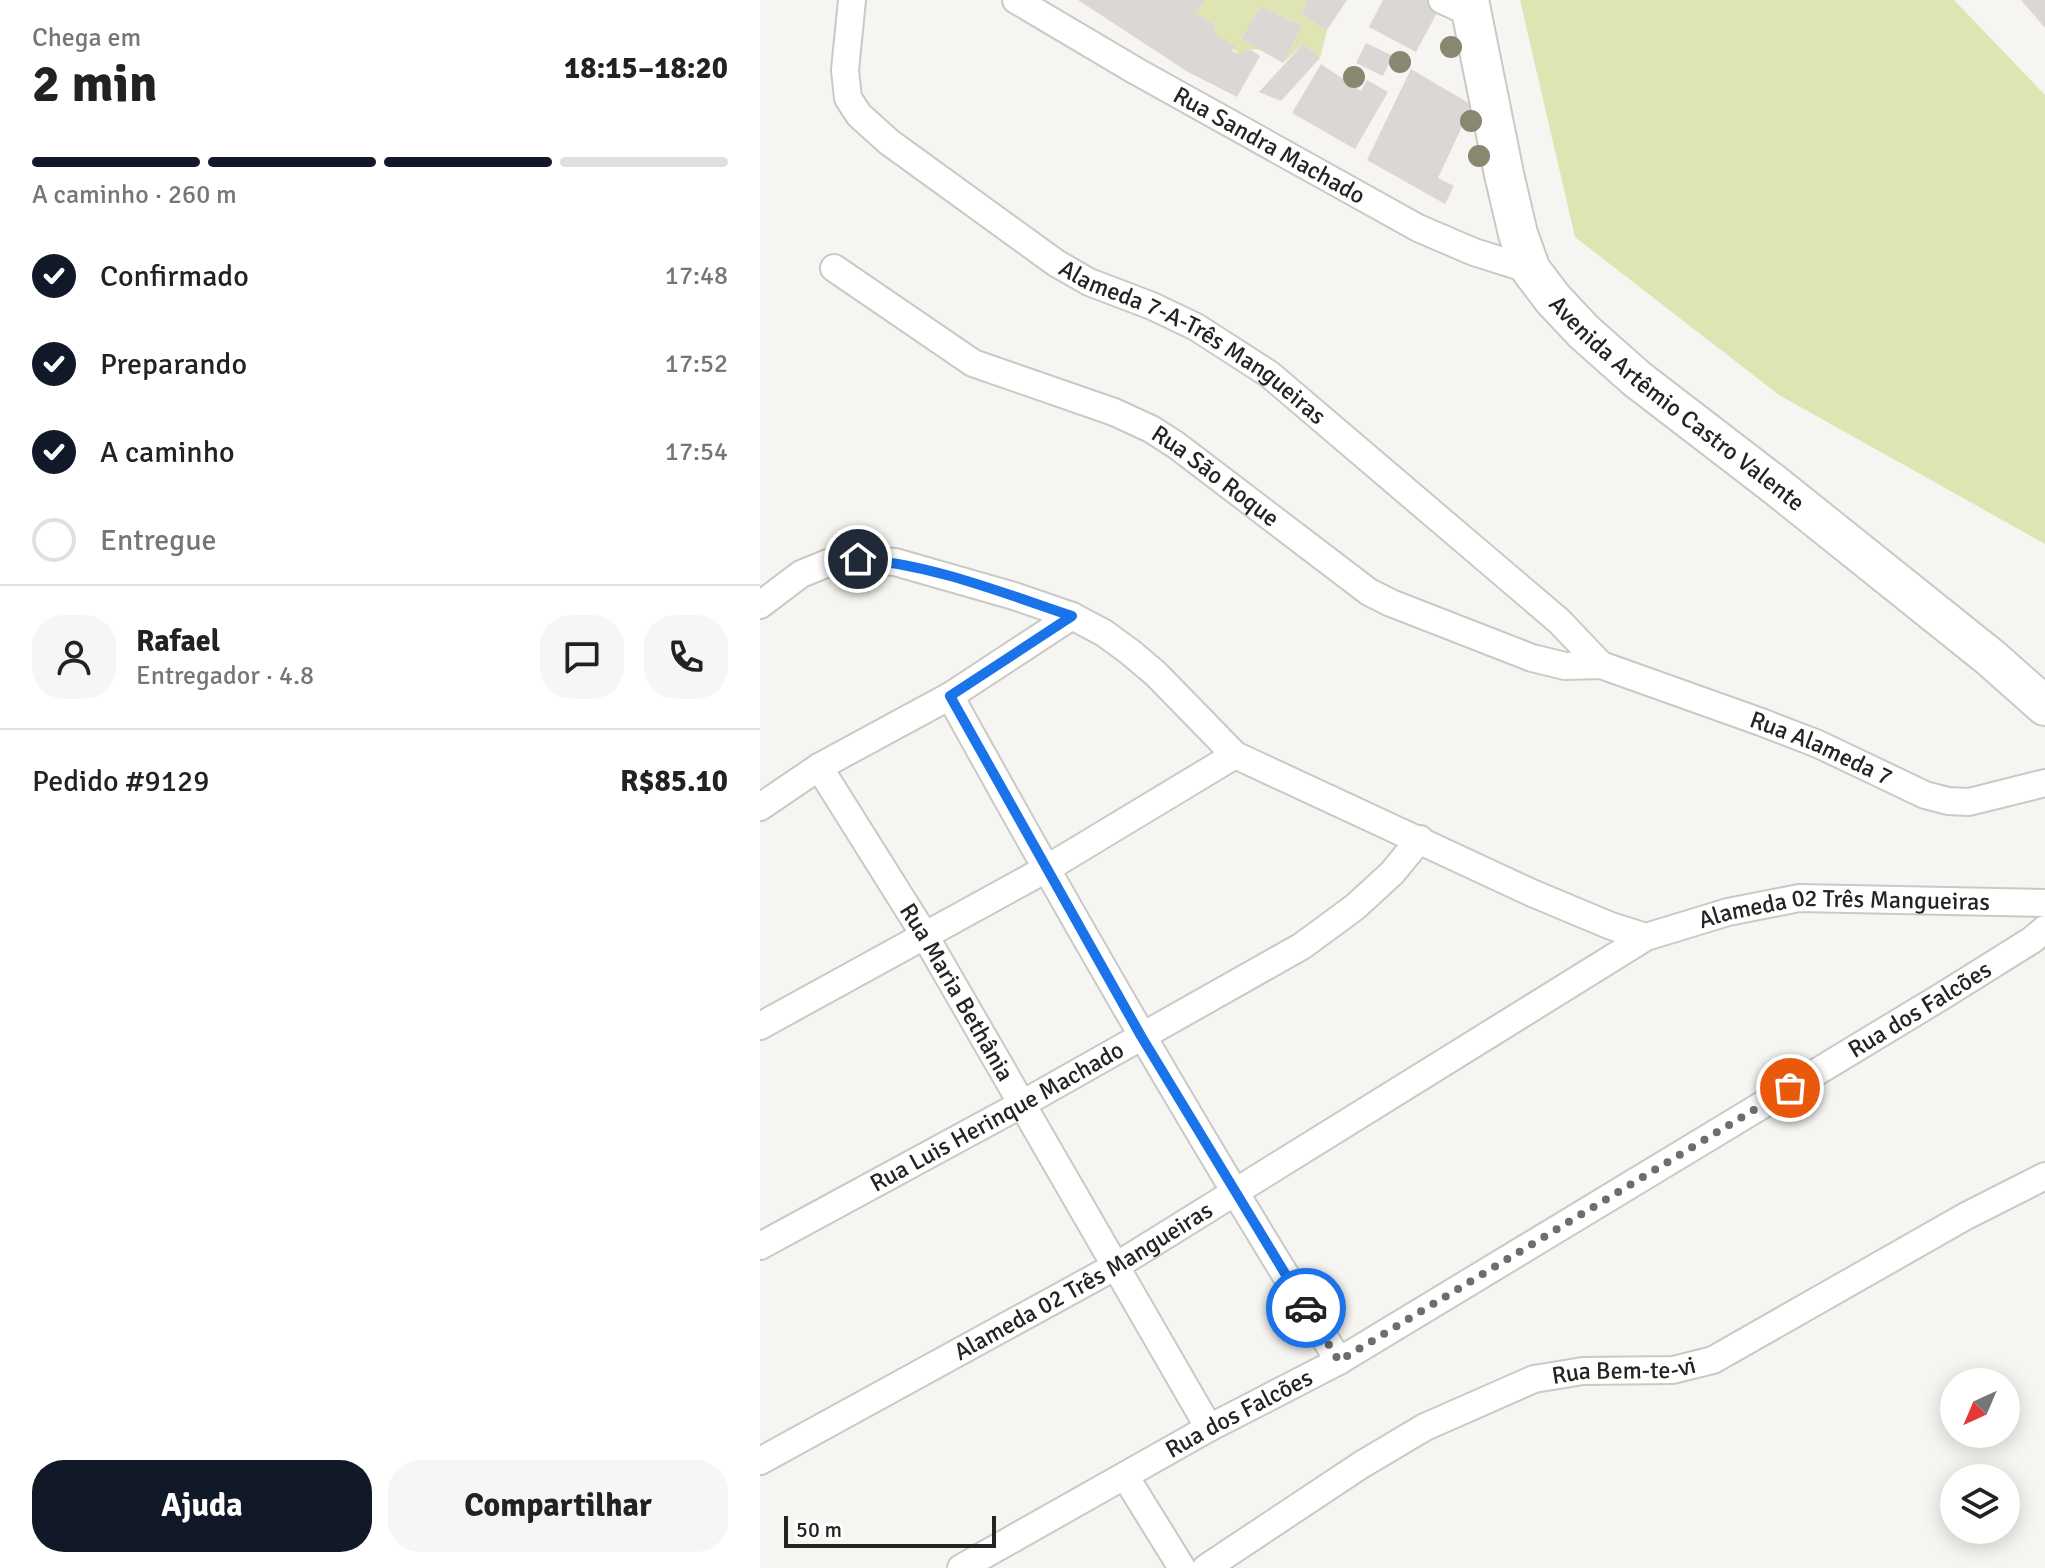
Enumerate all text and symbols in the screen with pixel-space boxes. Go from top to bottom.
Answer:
text: Chega em [32,22,141,54]
text: 18:15–18:20 [564,50,728,87]
text: 2 min [32,52,158,116]
street label: Rua Sandra Machado [1168,80,1371,211]
text: A caminho · 260 m [32,179,237,211]
street label: Alameda 7-A-Três Mangueiras [1054,253,1332,431]
icon: check [32,254,76,298]
text: Confirmado [100,258,249,295]
text: 17:48 [665,260,728,292]
street label: Avenida Artêmio Castro Valente [1543,289,1811,518]
icon: check [32,342,76,386]
text: Preparando [100,346,247,383]
text: 17:52 [665,348,728,380]
street label: Rua São Roque [1146,418,1285,533]
icon: check [32,430,76,474]
text: A caminho [100,434,235,471]
text: 17:54 [665,436,728,468]
text: Entregue [100,522,217,559]
pin [824,525,892,593]
icon: home [836,537,880,581]
button: person [32,615,116,699]
button: chat [540,615,624,699]
button: phone [644,615,728,699]
text: Rafael [136,623,220,660]
text: Entregador · 4.8 [136,660,314,692]
street label: Rua Alameda 7 [1746,704,1897,792]
text: Pedido #9129 [32,763,209,800]
text: R$85.10 [620,763,728,800]
street label: Alameda 02 Três Mangueiras [1695,882,1990,935]
street label: Rua Maria Bethânia [893,897,1021,1087]
street label: Rua dos Falcões [1843,954,1997,1064]
street label: Rua Luis Herinque Machado [865,1035,1129,1198]
pin [1756,1054,1824,1122]
icon: bag [1768,1066,1812,1110]
street label: Alameda 02 Três Mangueiras [949,1195,1218,1367]
courier [1266,1268,1346,1348]
icon: car [1284,1286,1328,1330]
street label: Rua Bem-te-vi [1550,1350,1699,1391]
street label: Rua dos Falcões [1160,1362,1318,1465]
north arrow [1940,1368,2020,1448]
map controls [1940,1368,2020,1544]
button: Ajuda [32,1460,372,1552]
button: Compartilhar [388,1460,728,1552]
button: layers [1940,1464,2020,1544]
scale bar [784,1512,996,1548]
text: 50 m [796,1516,842,1543]

